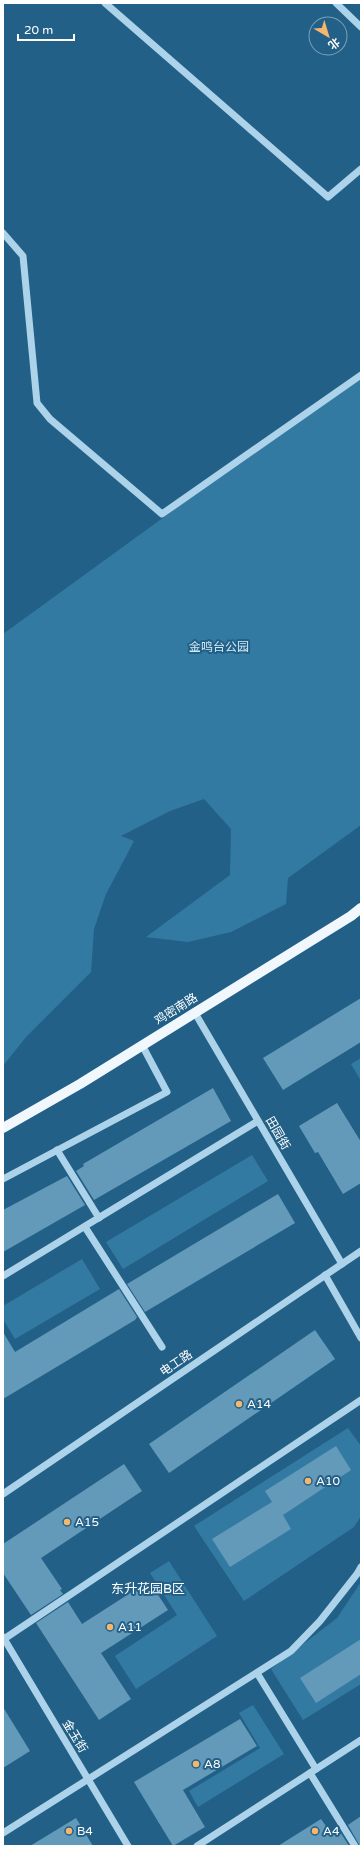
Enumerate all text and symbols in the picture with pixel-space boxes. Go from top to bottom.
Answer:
scale bar [18,16,74,42]
north arrow [308,16,348,56]
text: 20 m [24,23,53,37]
text: 北 [326,35,342,52]
park label: 金鸣台公园 [189,640,249,654]
street label: 鸡密南路 [152,990,200,1028]
street label: 田园街 [263,1114,293,1152]
street label: 电工路 [157,1347,195,1379]
place label: A14 [247,1397,271,1411]
marker: A14 [234,1399,244,1409]
place label: A10 [316,1474,340,1488]
marker: A10 [303,1476,313,1486]
place label: A15 [75,1515,99,1529]
marker: A15 [62,1517,72,1527]
district label: 东升花园B区 [111,1581,185,1597]
place label: A11 [118,1620,142,1634]
marker: A11 [105,1622,115,1632]
street label: 金玉街 [60,1717,90,1755]
place label: A8 [204,1757,221,1771]
marker: A8 [191,1759,201,1769]
place label: B4 [77,1824,93,1838]
place label: A4 [323,1824,340,1838]
marker: B4 [64,1826,74,1836]
marker: A4 [310,1826,320,1836]

